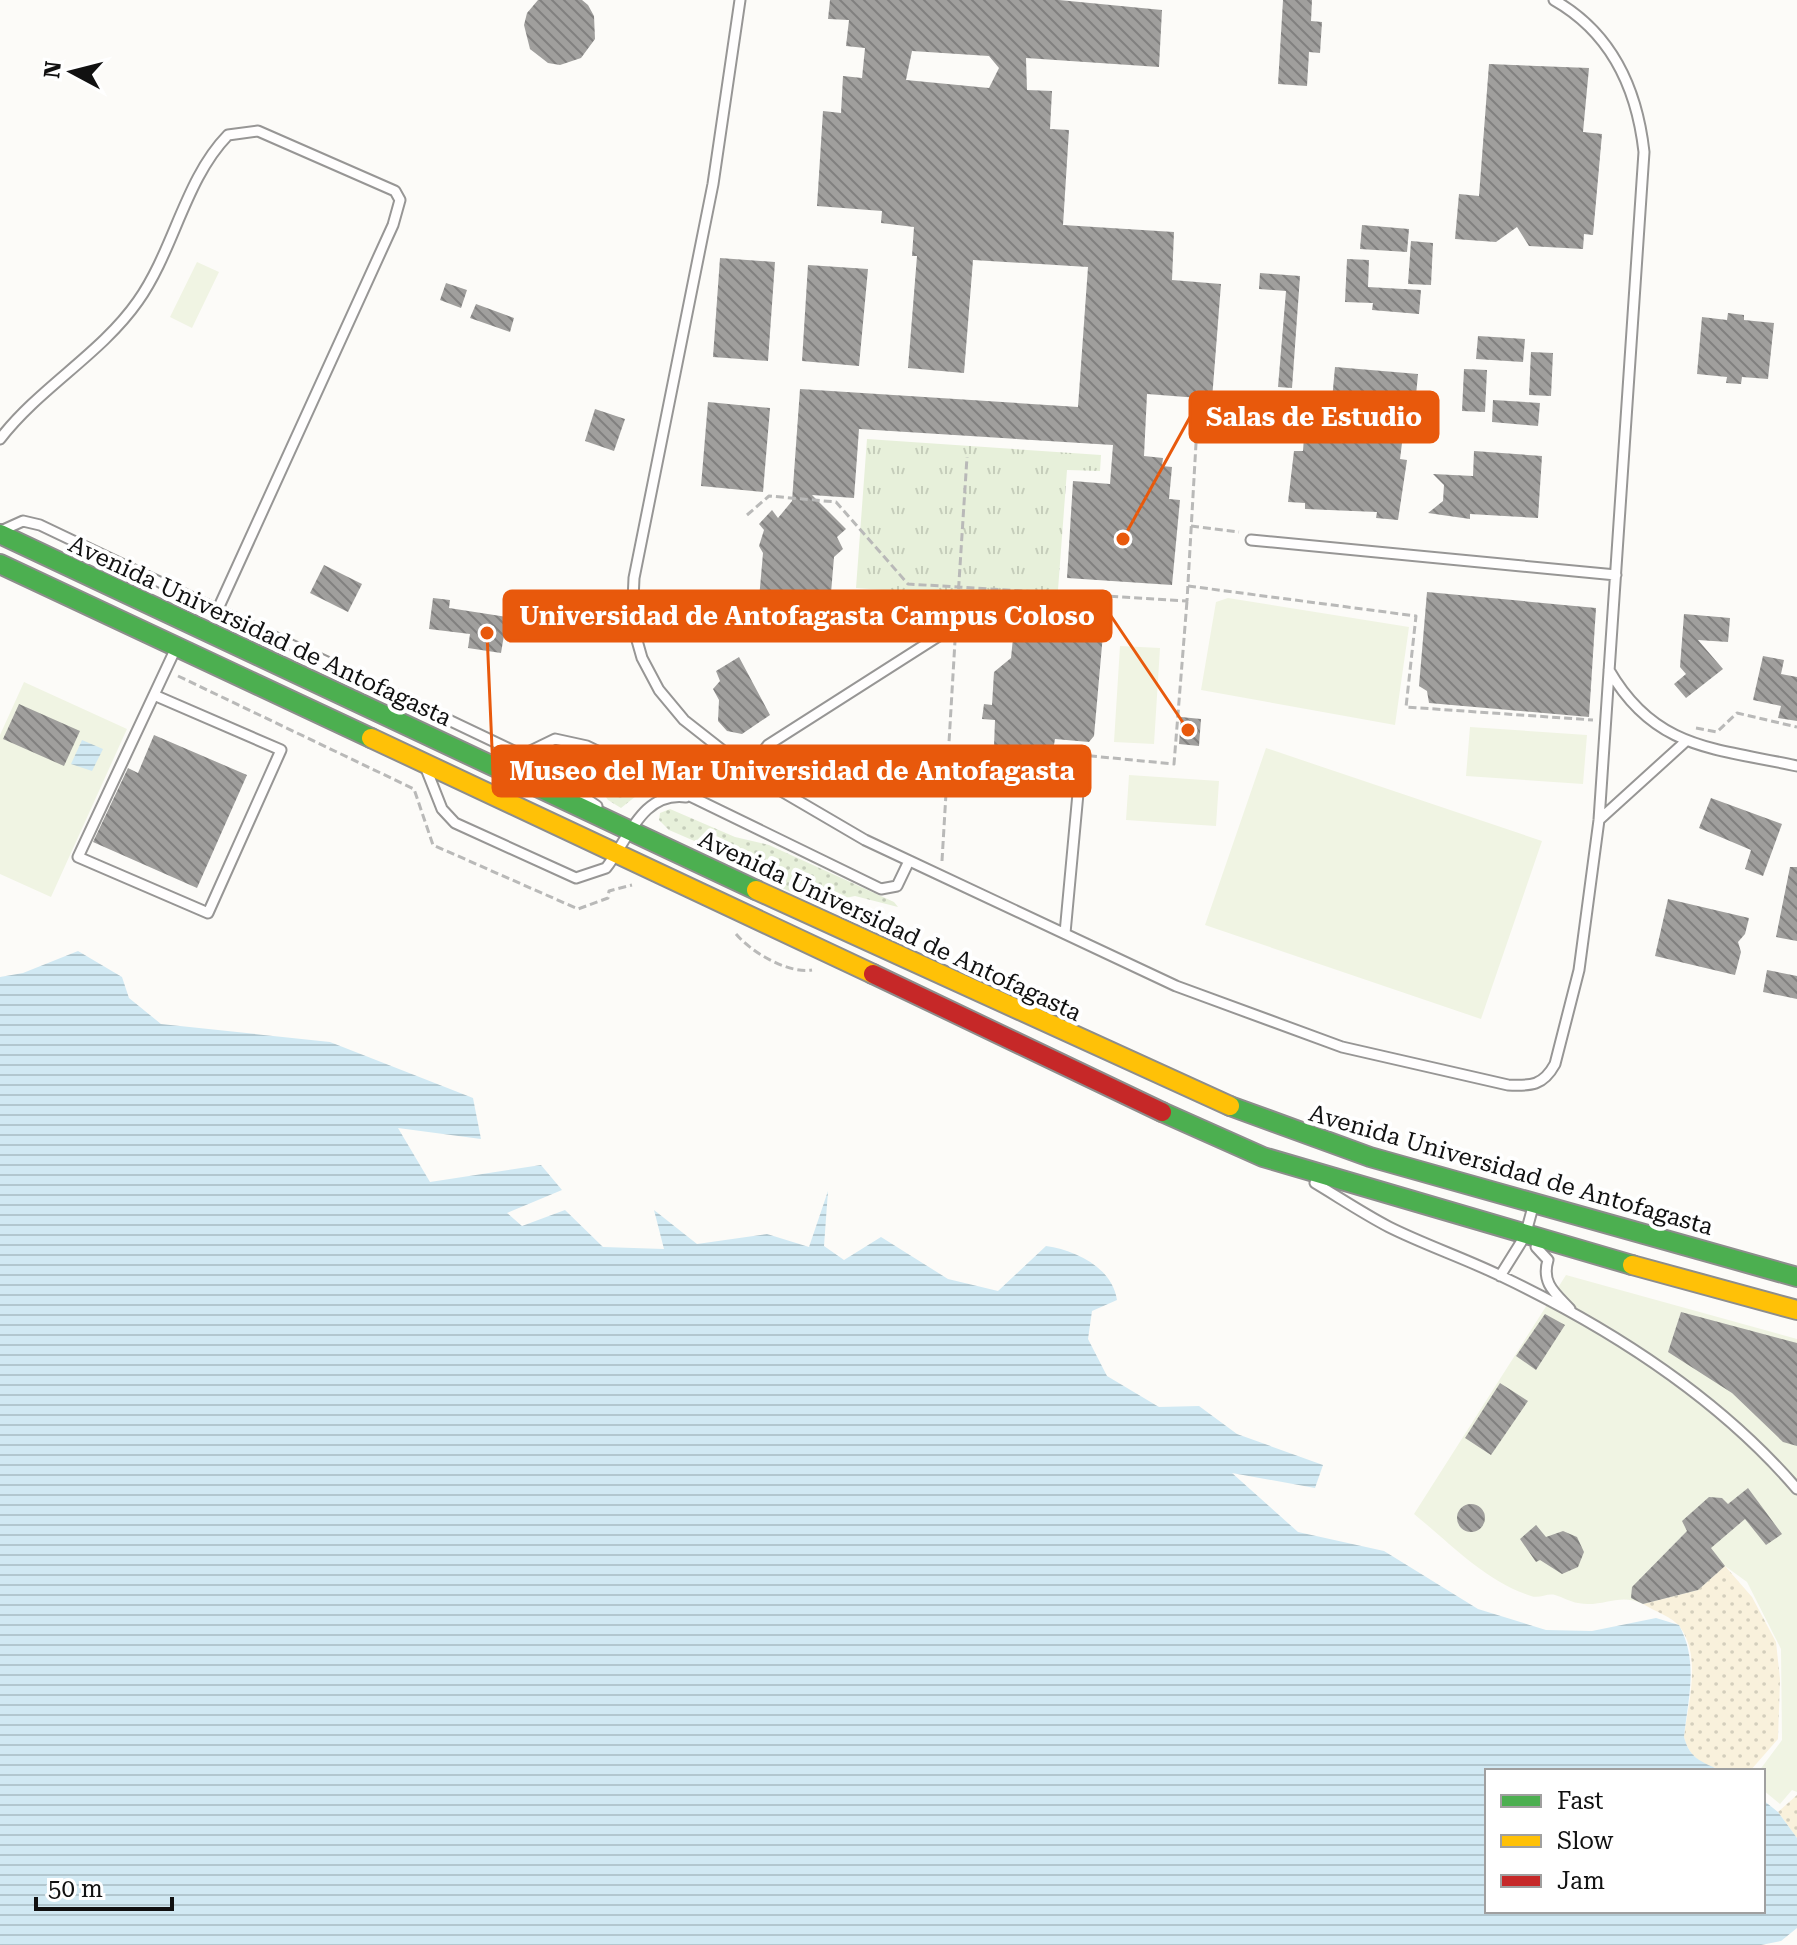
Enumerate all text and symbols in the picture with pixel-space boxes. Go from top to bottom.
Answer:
north arrow [32,32,112,112]
text: N [39,60,66,80]
callout: Salas de Estudio [1190,392,1438,442]
text: Salas de Estudio [1206,402,1422,432]
street label: Avenida Universidad de Antofagasta [64,530,456,732]
callout: Universidad de Antofagasta Campus Coloso [504,591,1111,641]
text: Universidad de Antofagasta Campus Coloso [519,601,1095,631]
callout: Museo del Mar Universidad de Antofagasta [493,746,1090,796]
text: Museo del Mar Universidad de Antofagasta [509,756,1075,786]
street label: Avenida Universidad de Antofagasta [694,825,1086,1027]
street label: Avenida Universidad de Antofagasta [1306,1099,1716,1241]
legend [1485,1769,1765,1913]
text: Fast [1557,1787,1604,1815]
text: Slow [1557,1827,1614,1855]
scale bar [36,1861,172,1911]
text: Jam [1557,1867,1605,1895]
text: 50 m [48,1875,103,1903]

